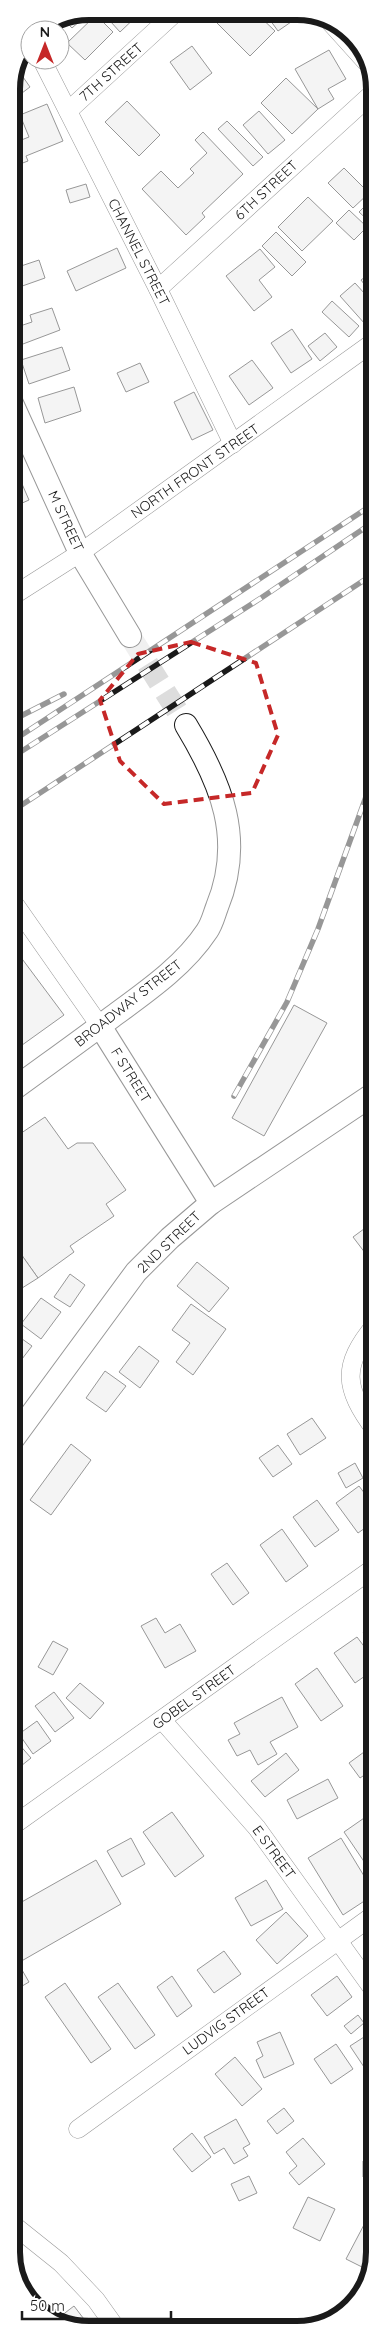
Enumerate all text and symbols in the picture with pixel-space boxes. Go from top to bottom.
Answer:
north arrow [20,20,70,70]
text: N [40,23,50,41]
street label: 7TH STREET [75,39,147,105]
street label: 6TH STREET [231,156,301,224]
street label: CHANNEL STREET [104,195,174,309]
street label: NORTH FRONT STREET [127,420,263,522]
street label: M STREET [44,488,88,554]
street label: BROADWAY STREET [71,955,185,1051]
street label: F STREET [107,1044,155,1106]
street label: 2ND STREET [133,1207,205,1277]
street label: GOBEL STREET [149,1661,239,1733]
street label: E STREET [249,1822,299,1882]
street label: LUDVIG STREET [179,1983,273,2059]
scale bar [22,2288,171,2320]
text: 50 m [30,2296,65,2315]

